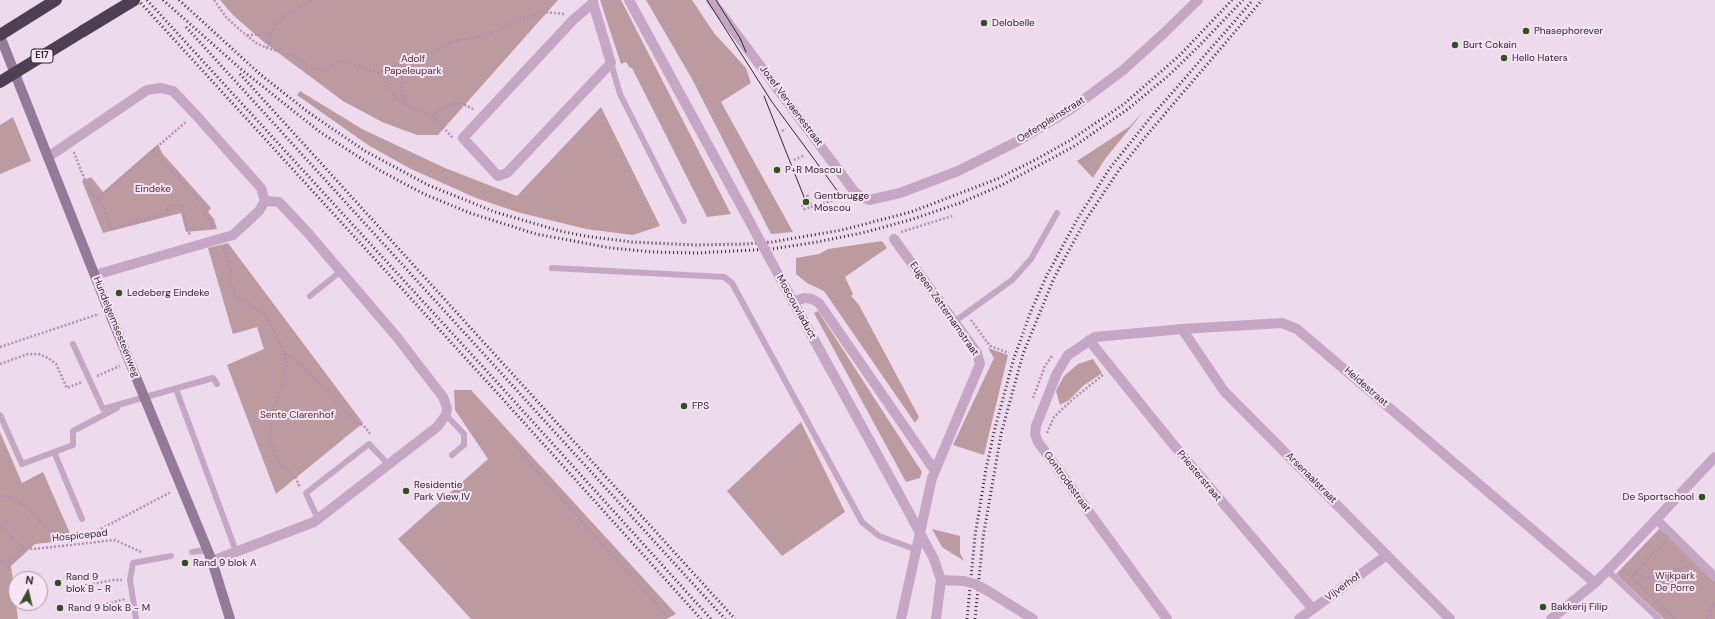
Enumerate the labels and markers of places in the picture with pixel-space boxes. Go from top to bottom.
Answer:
place label: Delobelle [992,17,1035,29]
marker: Delobelle [979,18,989,28]
place label: Phasephorever [1534,25,1603,37]
marker: Phasephorever [1521,26,1531,36]
place label: Burt Cokain [1463,39,1517,51]
marker: Burt Cokain [1450,40,1460,50]
place label: Hello Haters [1512,52,1568,64]
marker: Hello Haters [1499,53,1509,63]
place label: P+R Moscou [785,164,841,176]
marker: P+R Moscou [772,165,782,175]
place label: Gentbrugge Moscou [814,190,869,214]
marker: Gentbrugge Moscou [801,197,811,207]
place label: Ledeberg Eindeke [127,287,210,299]
marker: Ledeberg Eindeke [114,288,124,298]
place label: FPS [692,400,709,412]
marker: FPS [679,401,689,411]
place label: Residentie Park View IV [414,479,470,502]
marker: Residentie Park View IV [401,486,411,496]
place label: De Sportschool [1623,491,1694,503]
marker: De Sportschool [1697,492,1707,502]
place label: Rand 9 blok A [193,557,257,569]
marker: Rand 9 blok A [180,558,190,568]
place label: Rand 9 blok B - R [66,571,111,594]
marker: Rand 9 blok B - R [53,578,63,588]
place label: Bakkerij Filip [1551,601,1608,613]
place label: Rand 9 blok B - M [68,602,150,614]
marker: Bakkerij Filip [1538,602,1548,612]
marker: Rand 9 blok B - M [55,603,65,613]

